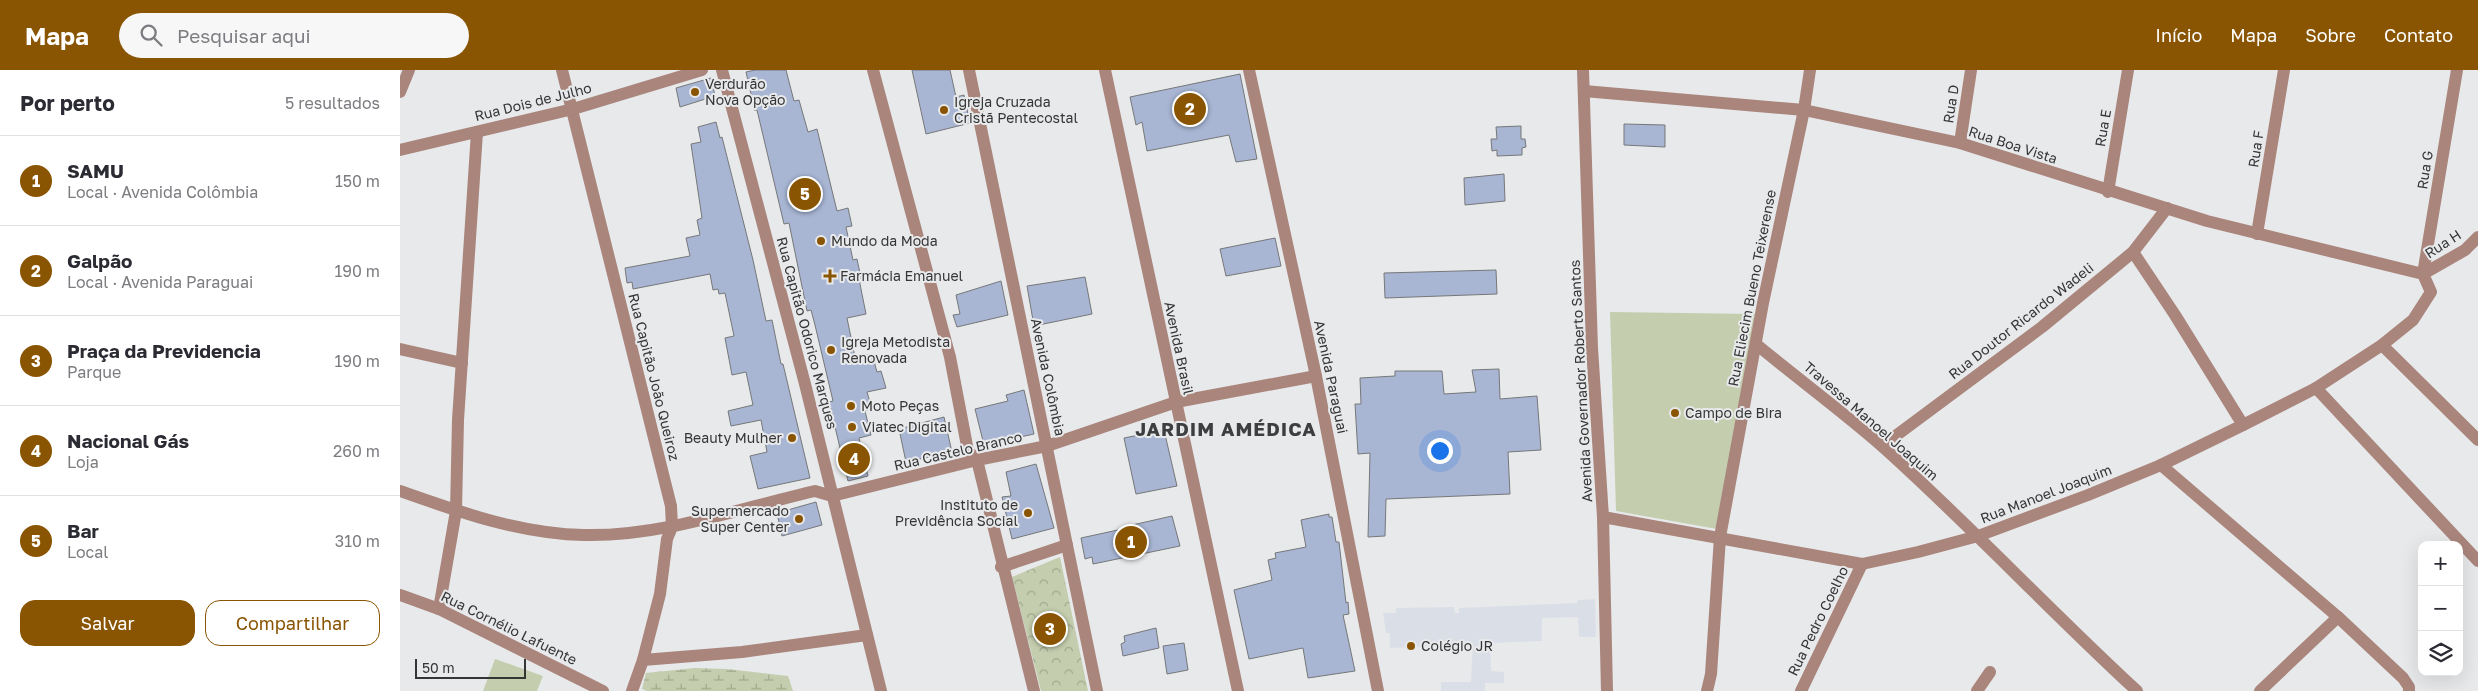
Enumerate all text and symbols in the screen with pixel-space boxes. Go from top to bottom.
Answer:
search box [119,13,469,58]
text: Mapa [25,21,89,50]
icon: search [137,21,165,49]
text: Pesquisar aqui [177,24,311,47]
text: Início [2155,24,2202,46]
text: Mapa [2230,24,2277,46]
text: Sobre [2305,24,2356,46]
text: Contato [2384,24,2453,46]
place label: Verdurão Nova Opção [705,75,786,108]
street label: Rua Dois de Julho [473,79,593,124]
street label: Rua D [1939,83,1962,124]
marker: Verdurão Nova Opção [689,86,701,98]
text: Por perto [20,90,115,116]
pin: 2 [1174,90,1206,128]
text: 5 resultados [285,93,380,113]
place label: Igreja Cruzada Cristã Pentecostal [954,93,1078,126]
marker: Igreja Cruzada Cristã Pentecostal [938,104,950,116]
street label: Rua E [2091,108,2114,148]
street label: Rua Boa Vista [1967,122,2060,167]
street label: Rua F [2244,129,2267,169]
street label: Rua G [2413,149,2436,191]
text: SAMU [67,159,124,182]
text: 1 [32,171,40,191]
text: 150 m [335,171,380,191]
pin: 5 [789,175,821,213]
text: Local · Avenida Colômbia [67,182,258,202]
street label: Rua Eliecim Bueno Teixerense [1724,188,1779,388]
street label: Rua H [2421,226,2464,262]
place label: Mundo da Moda [831,232,938,249]
street label: Rua Capitão Odorico Marques [774,235,841,431]
marker: Mundo da Moda [815,235,827,247]
text: Galpão [67,249,132,272]
street label: Avenida Governador Roberto Santos [1566,259,1595,503]
street label: Rua Doutor Ricardo Wadeli [1945,259,2097,382]
text: 2 [31,261,41,281]
text: 190 m [334,261,380,281]
place label: Farmácia Emanuel [840,267,963,284]
marker: Farmácia Emanuel [824,270,836,282]
text: Local · Avenida Paraguai [67,272,253,292]
street label: Rua Capitão João Queiroz [625,291,684,462]
street label: Avenida Brasil [1161,300,1198,396]
street label: Avenida Colômbia [1028,316,1069,437]
street label: Avenida Paraguai [1311,319,1352,435]
place label: Igreja Metodista Renovada [841,333,950,366]
text: Praça da Previdencia [67,339,261,362]
marker: Igreja Metodista Renovada [825,344,837,356]
text: 3 [31,351,41,371]
text: 190 m [334,351,380,371]
street label: Travessa Manoel Joaquim [1801,358,1942,484]
text: Parque [67,362,121,382]
place label: Moto Peças [861,397,939,414]
marker: Moto Peças [845,400,857,412]
place label: Campo de Bira [1685,404,1782,421]
marker: Campo de Bira [1669,407,1681,419]
district label: JARDIM AMÉDICA [1135,417,1317,440]
place label: Viatec Digital [862,418,952,435]
marker: Viatec Digital [846,421,858,433]
street label: Rua Castelo Branco [892,427,1024,474]
text: Nacional Gás [67,429,189,452]
place label: Beauty Mulher [684,429,783,446]
marker: Beauty Mulher [786,432,798,444]
your location [1427,438,1453,464]
pin: 4 [838,440,870,478]
text: 4 [31,441,41,461]
text: 260 m [333,441,380,461]
text: Loja [67,452,99,472]
street label: Rua Manoel Joaquim [1978,461,2114,526]
place label: Instituto de Previdência Social [895,496,1018,529]
place label: Supermercado Super Center [691,502,790,535]
marker: Instituto de Previdência Social [1022,507,1034,519]
marker: Supermercado Super Center [793,513,805,525]
text: Bar [67,519,99,542]
pin: 1 [1115,523,1147,561]
text: 5 [31,531,41,551]
text: 310 m [335,531,380,551]
map controls [2418,541,2463,676]
button: + [2418,541,2463,586]
text: Local [67,542,108,562]
street label: Rua Pedro Coelho [1784,563,1851,678]
button: − [2418,586,2463,631]
street label: Rua Cornélio Lafuente [438,587,580,668]
button: Salvar [20,600,195,646]
button: Compartilhar [205,600,380,646]
pin: 3 [1034,610,1066,648]
button: layers [2418,631,2463,676]
place label: Colégio JR [1421,637,1493,654]
marker: Colégio JR [1405,640,1417,652]
scale bar [415,656,526,679]
text: 50 m [422,659,455,676]

